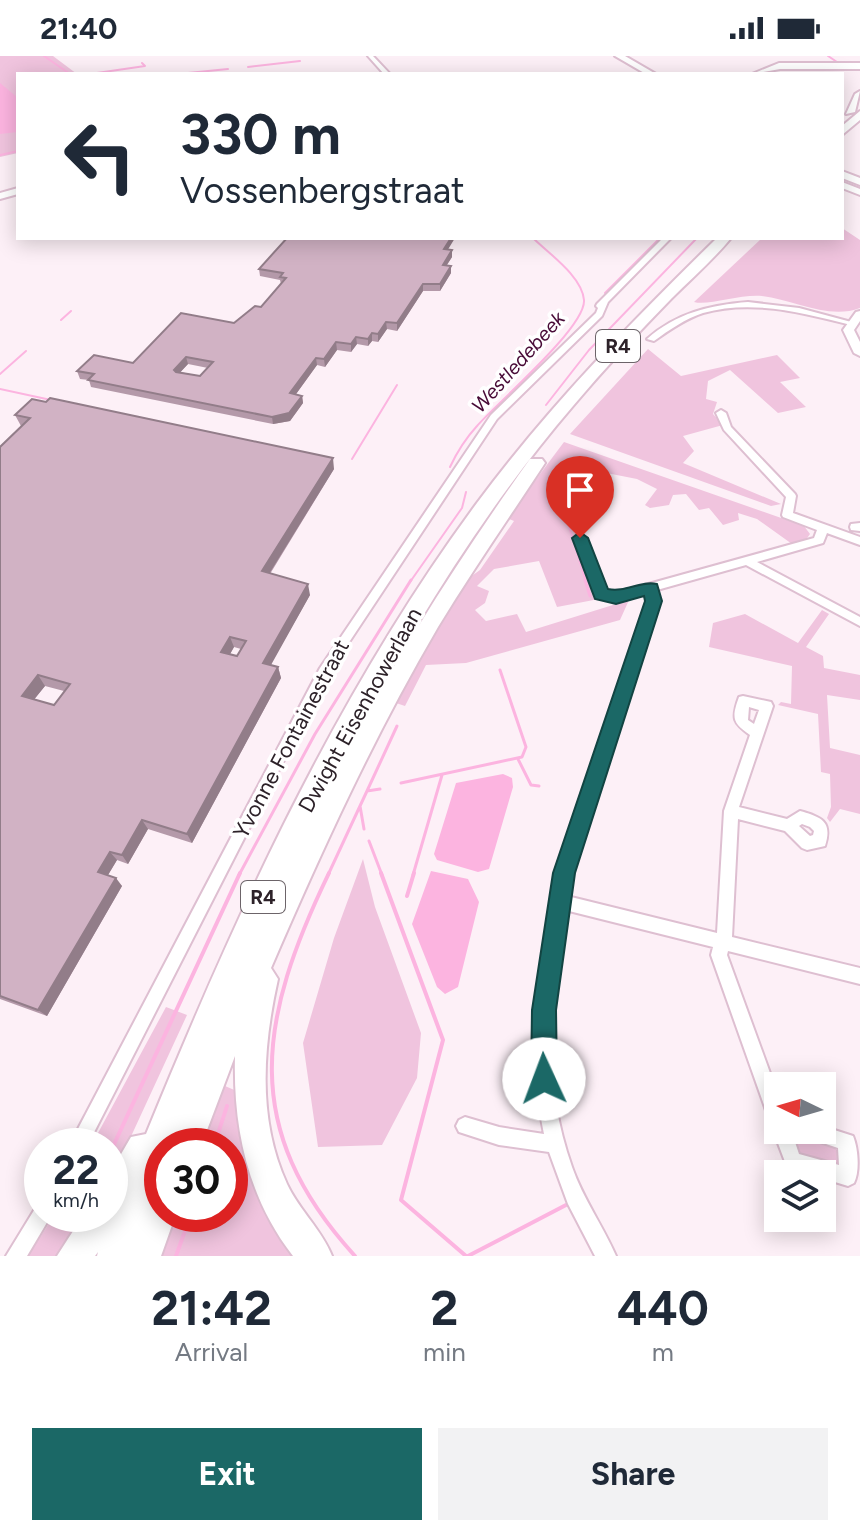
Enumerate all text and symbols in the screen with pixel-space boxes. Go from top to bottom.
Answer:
text: 21:40 [40,10,118,47]
text: 330 m [180,101,341,168]
icon: left [48,104,152,208]
text: Vossenbergstraat [180,169,465,212]
water label: Westledebeek [466,305,571,418]
road number: R4 [596,330,640,362]
pin [546,456,614,538]
icon: arrive [558,468,602,512]
street label: Dwight Eisenhowerlaan [292,603,428,817]
street label: Yvonne Fontainestraat [227,635,355,843]
road number: R4 [241,881,285,913]
position arrow [502,1037,586,1121]
north arrow [764,1072,836,1144]
map controls [764,1072,836,1232]
speed limit sign: 30 [144,1128,248,1232]
text: 22 [53,1146,99,1194]
button: layers [764,1160,836,1232]
text: km/h [53,1188,99,1212]
text: 21:42 [151,1279,272,1337]
text: 2 [431,1279,458,1337]
text: 440 [617,1279,709,1337]
text: Arrival [175,1336,248,1368]
text: min [423,1336,466,1368]
text: m [652,1336,674,1368]
button: Exit [32,1428,422,1520]
button: Share [438,1428,828,1520]

